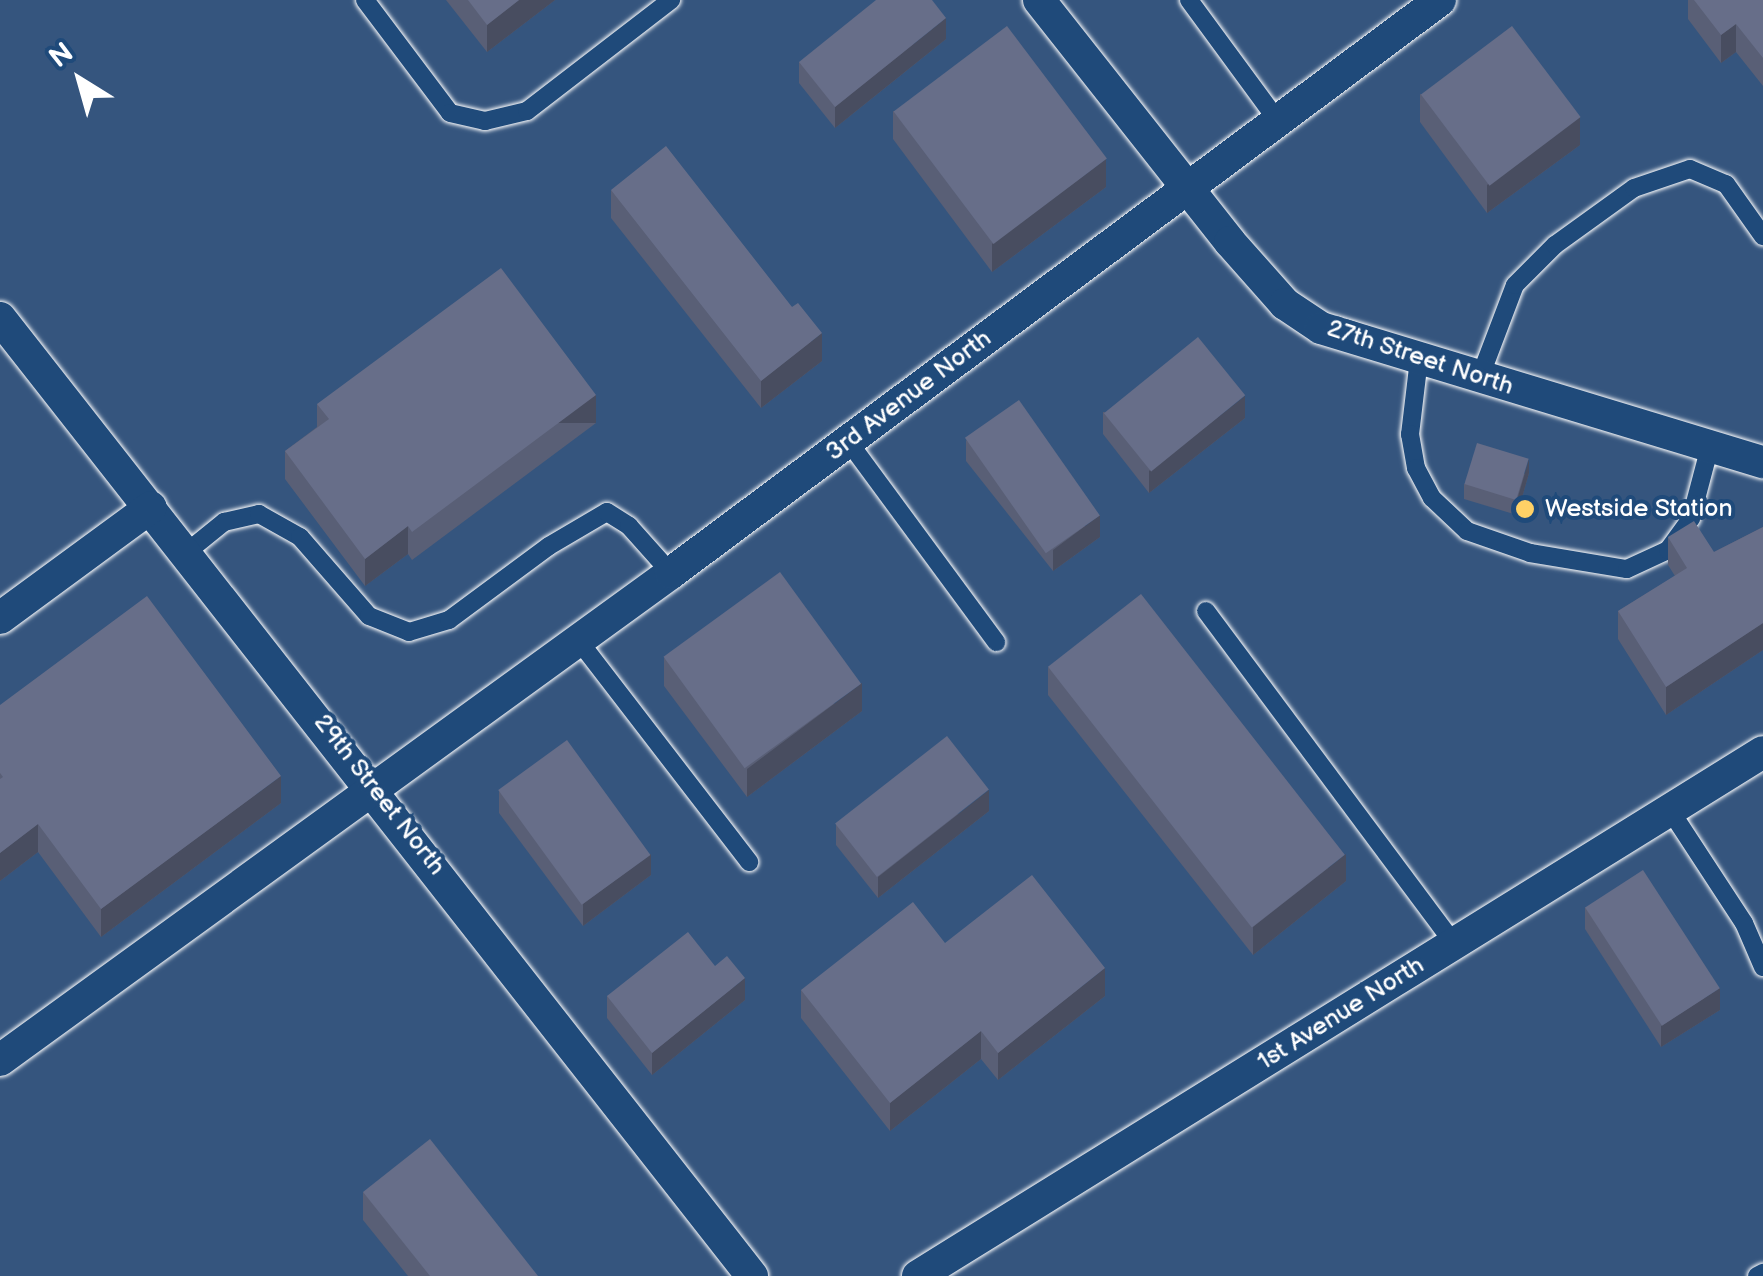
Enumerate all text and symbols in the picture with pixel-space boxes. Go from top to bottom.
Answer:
north arrow [30,30,130,130]
text: N [43,36,80,75]
street label: 27th Street North [1323,314,1517,402]
street label: 3rd Avenue North [820,324,998,468]
place label: Westside Station [1545,494,1733,524]
marker: Westside Station [1514,498,1536,520]
street label: 29th Street North [307,708,451,882]
street label: 1st Avenue North [1252,951,1430,1077]

